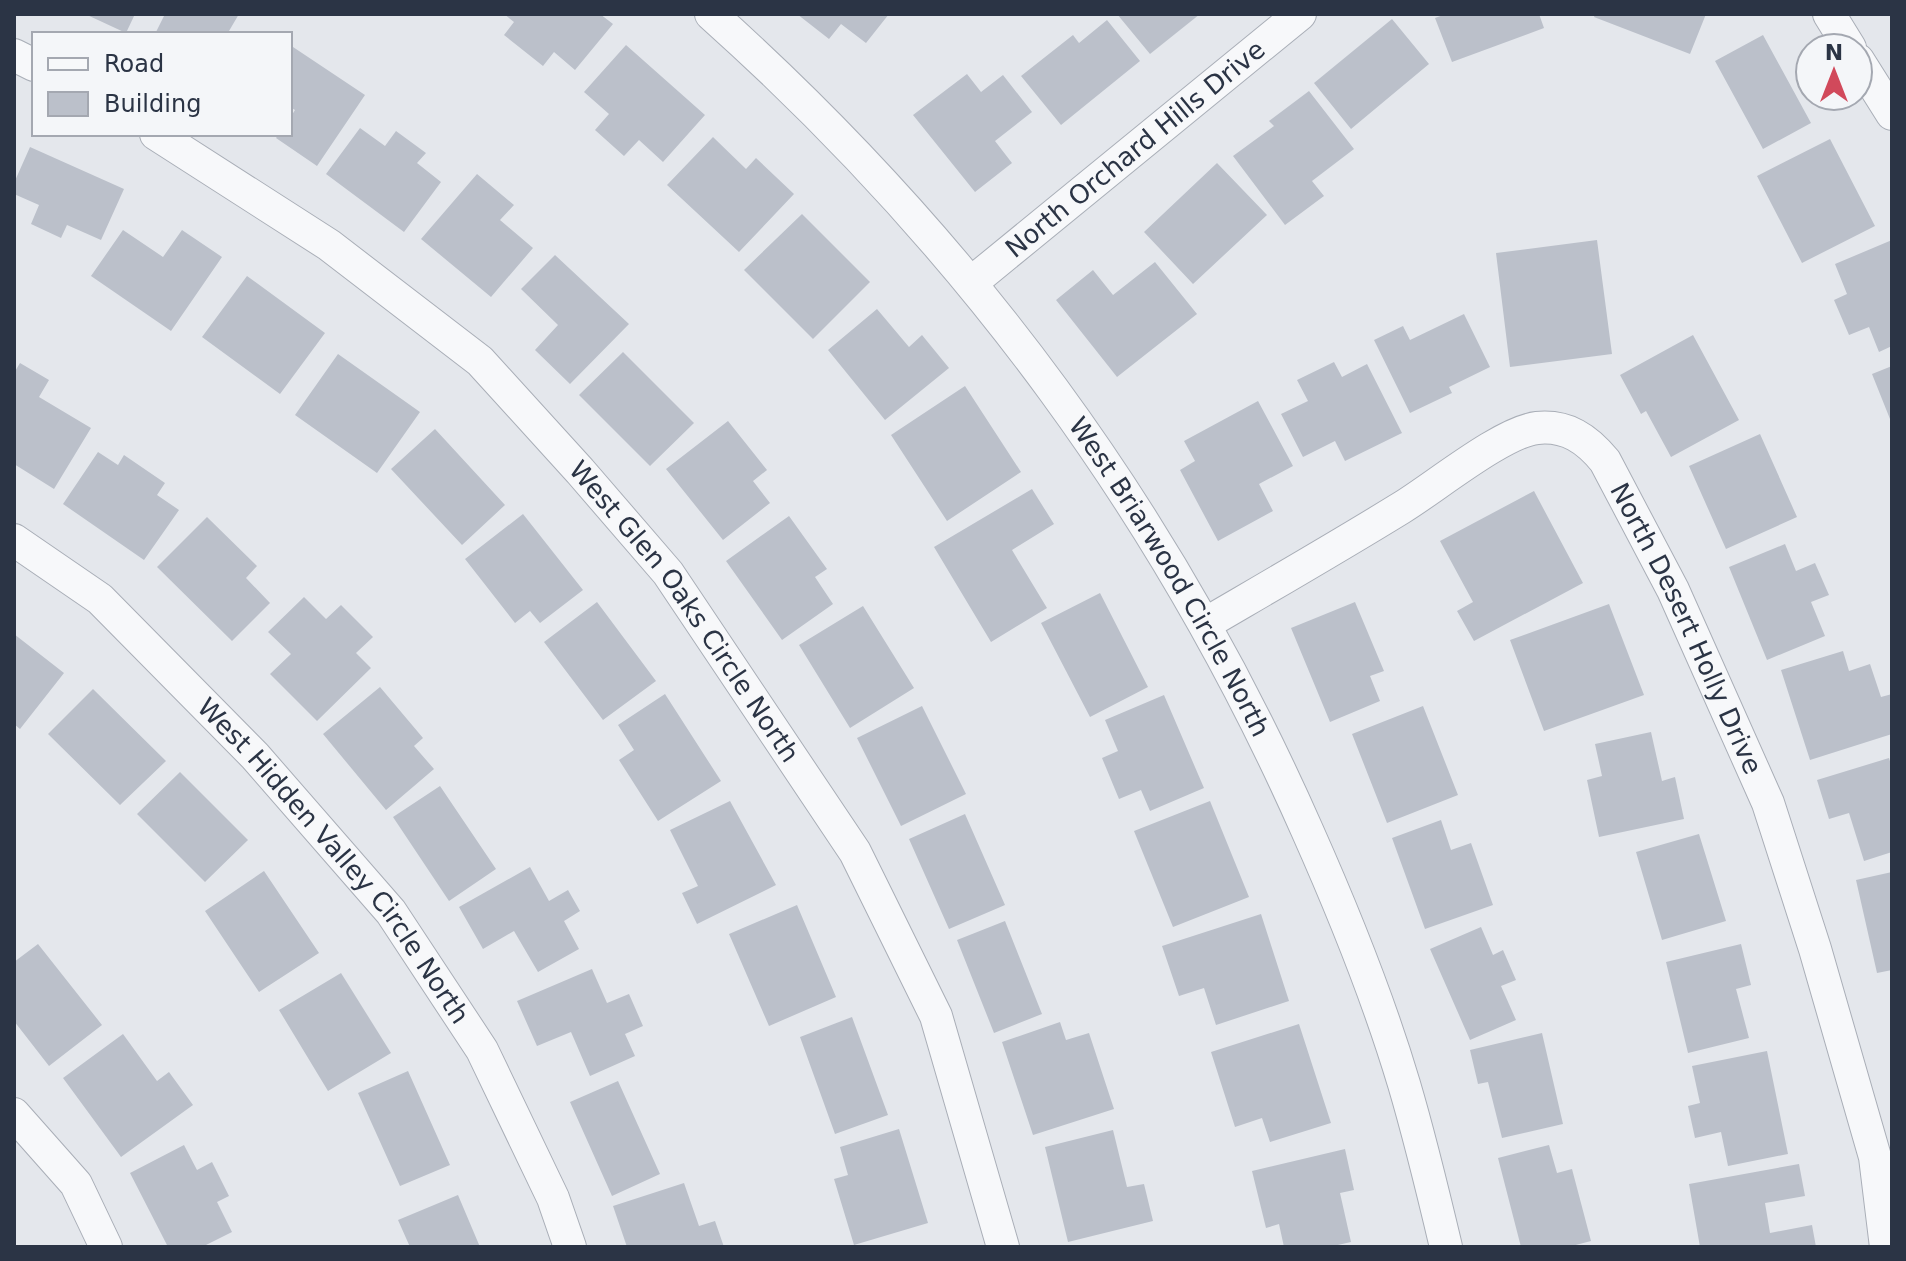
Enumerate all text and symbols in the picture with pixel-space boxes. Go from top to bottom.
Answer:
legend [32,32,292,136]
north arrow [1794,32,1874,112]
street label: North Orchard Hills Drive [1000,34,1271,264]
text: N [1825,40,1843,65]
text: Road [104,50,164,78]
text: Building [104,90,201,118]
street label: West Briarwood Circle North [1063,412,1276,742]
street label: West Glen Oaks Circle North [563,455,805,768]
street label: North Desert Holly Drive [1604,478,1768,779]
street label: West Hidden Valley Circle North [191,692,475,1029]

